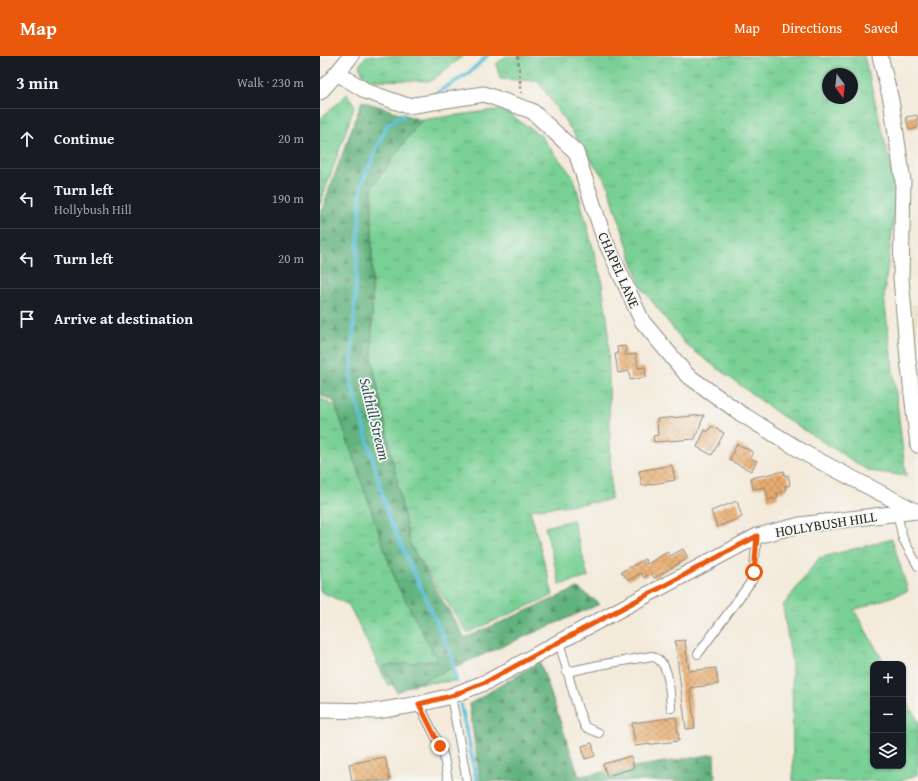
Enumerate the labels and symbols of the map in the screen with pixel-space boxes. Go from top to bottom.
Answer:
north arrow [822,68,858,104]
street label: CHAPEL LANE [593,229,645,311]
water label: Salthill Stream [355,375,395,463]
street label: HOLLYBUSH HILL [774,506,878,542]
route start [745,563,763,581]
route end [431,737,449,755]

